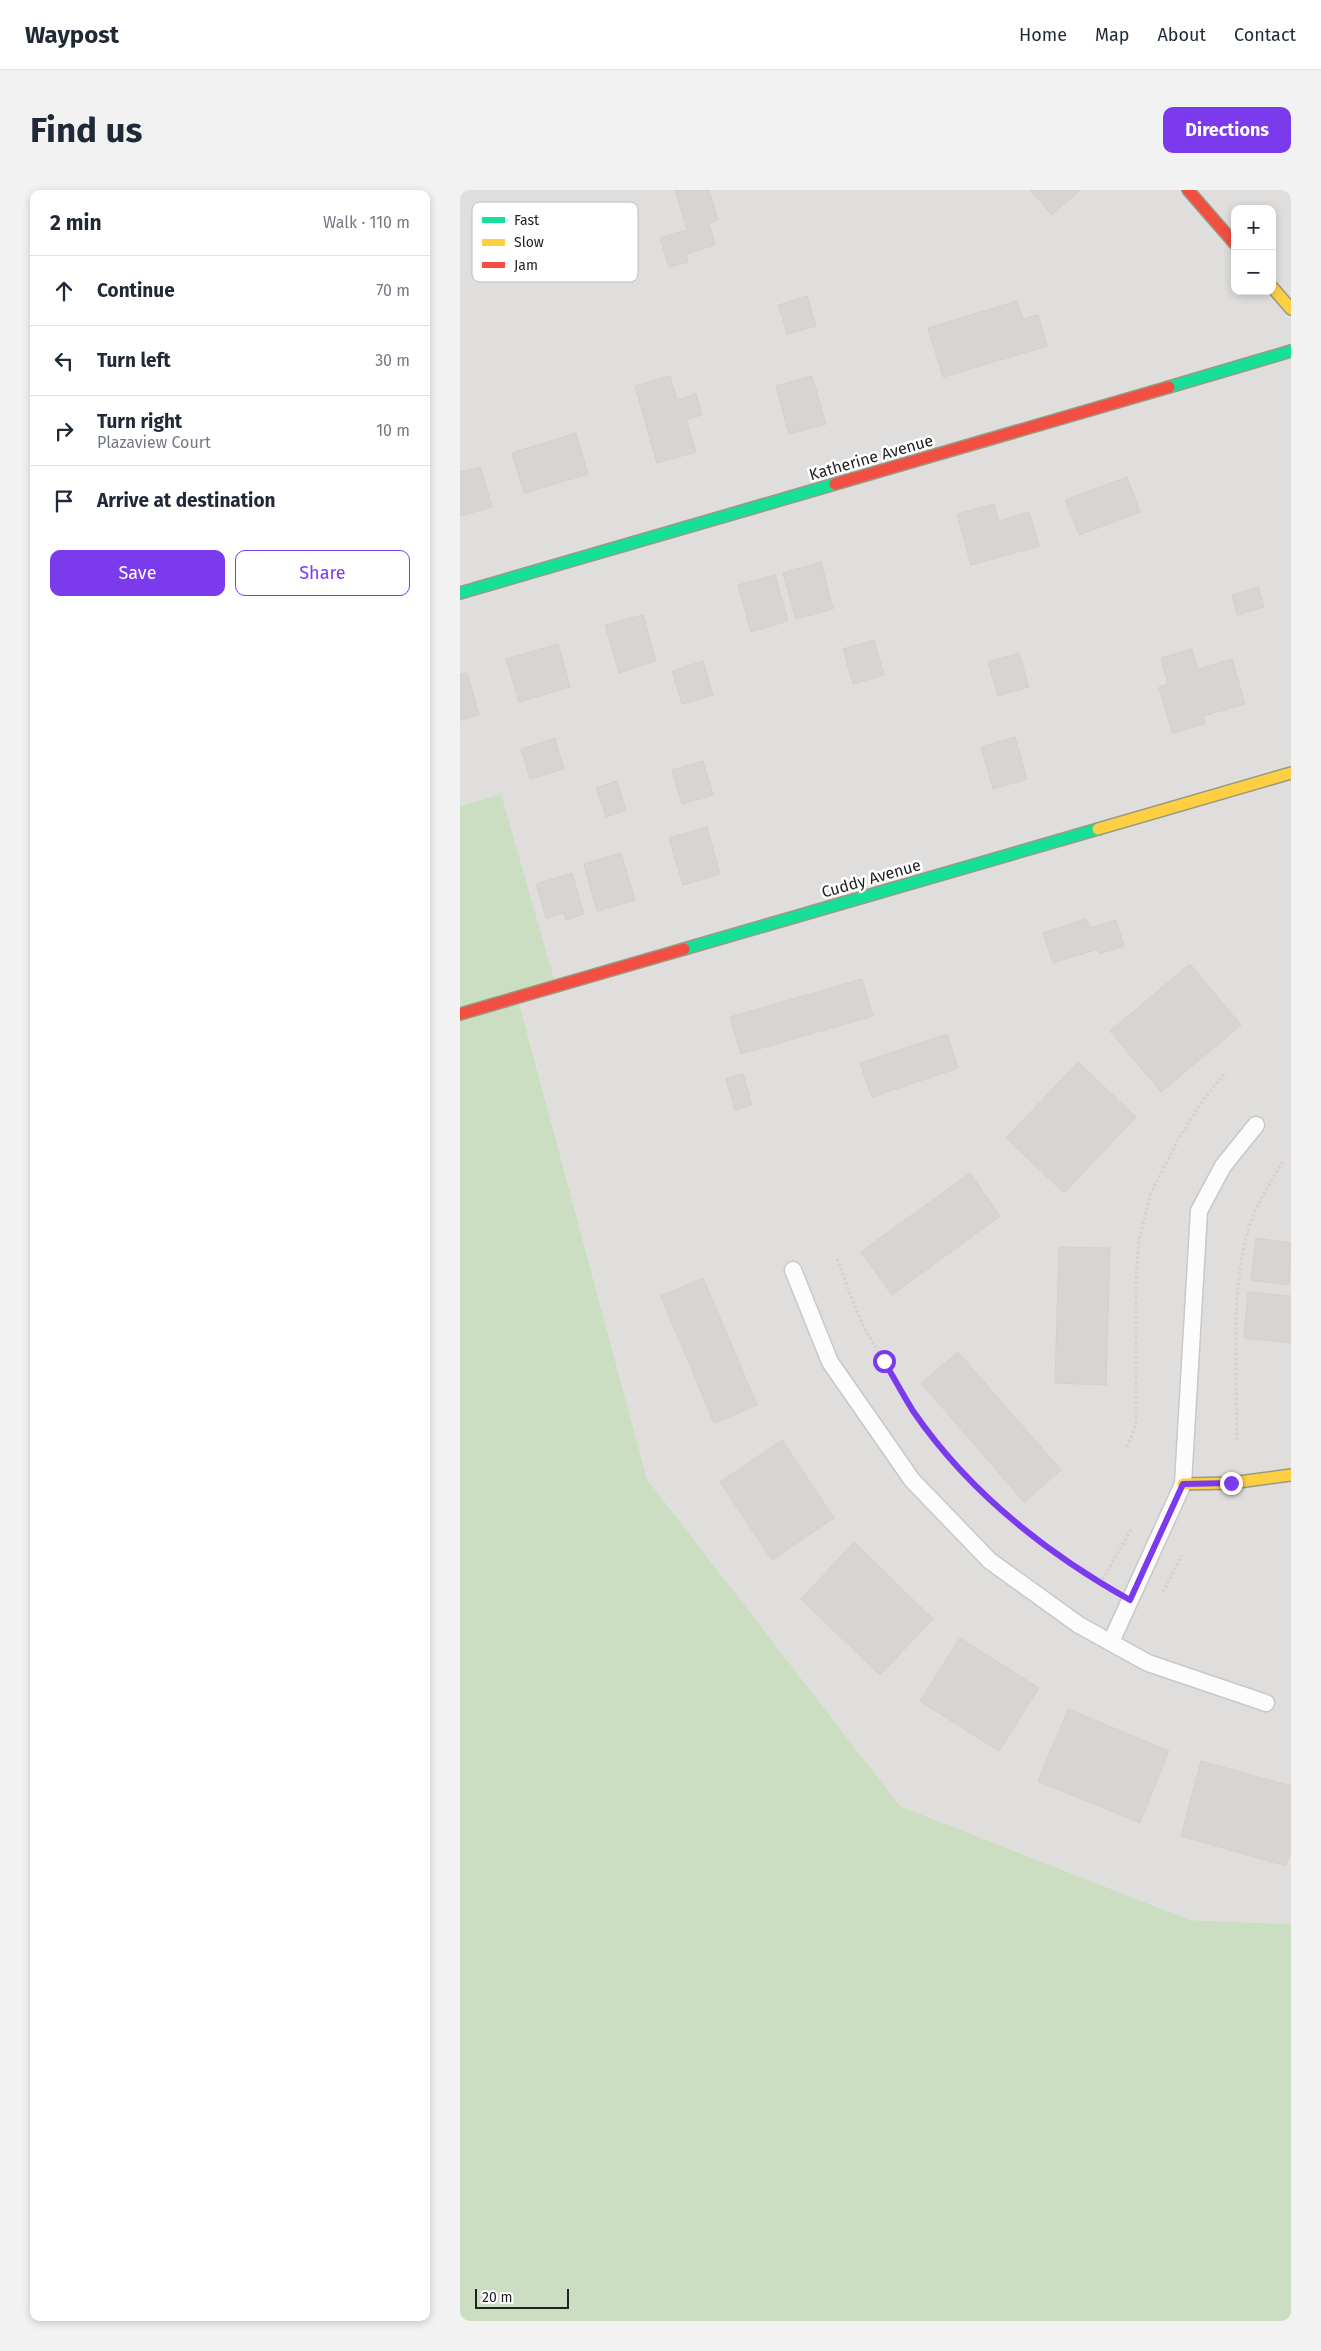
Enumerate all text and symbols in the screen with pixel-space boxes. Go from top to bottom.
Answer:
text: Waypost [25,21,119,49]
text: Home [1019,24,1067,46]
text: Map [1095,24,1129,46]
text: About [1157,24,1206,46]
text: Contact [1234,24,1296,46]
button: Directions [1163,107,1291,153]
text: Find us [30,109,142,151]
legend [472,202,638,282]
map controls [1231,205,1276,295]
button: + [1231,205,1276,250]
text: 2 min [50,210,102,236]
text: Fast [514,212,540,229]
text: Walk · 110 m [323,213,410,232]
text: Slow [514,234,544,251]
button: − [1231,250,1276,295]
text: Jam [514,257,538,274]
icon: ahead [50,277,78,305]
text: Continue [97,279,175,302]
text: 70 m [376,281,410,300]
icon: left [50,347,78,375]
text: Turn left [97,349,171,372]
text: 30 m [375,351,410,370]
text: Turn right [97,410,182,433]
icon: right [50,417,78,445]
text: 10 m [376,421,410,440]
street label: Katherine Avenue [807,431,935,484]
text: Plazaview Court [97,433,211,452]
icon: arrive [50,487,78,515]
text: Arrive at destination [97,489,276,512]
button: Save [50,550,225,596]
button: Share [235,550,410,596]
street label: Cuddy Avenue [819,855,923,902]
route start [873,1350,896,1373]
route end [1220,1472,1243,1495]
scale bar [475,2286,569,2309]
text: 20 m [482,2289,512,2306]

